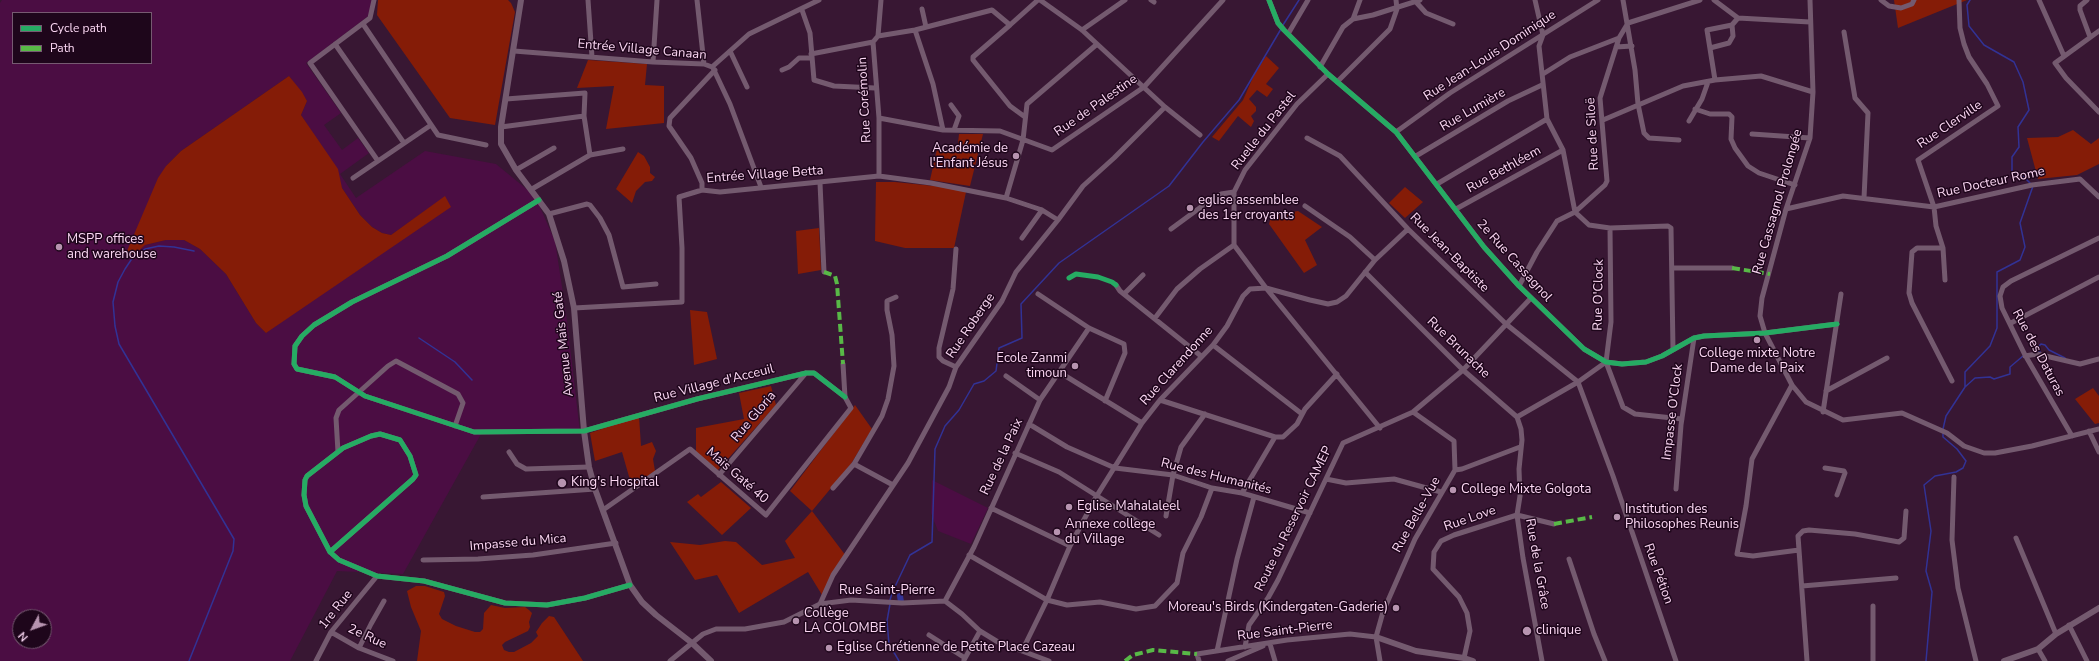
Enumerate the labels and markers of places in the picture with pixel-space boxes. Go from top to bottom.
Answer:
place label: Académie de l'Enfant Jésus [929,141,1008,172]
marker: Académie de l'Enfant Jésus [1011,151,1021,161]
place label: eglise assemblee des 1er croyants [1198,193,1299,224]
marker: eglise assemblee des 1er croyants [1185,203,1195,213]
place label: MSPP offices and warehouse [67,232,156,263]
marker: MSPP offices and warehouse [54,242,64,252]
marker: College mixte Notre Dame de la Paix [1752,335,1762,345]
place label: College mixte Notre Dame de la Paix [1699,346,1815,377]
place label: Ecole Zanmi timoun [996,351,1067,382]
marker: Ecole Zanmi timoun [1070,361,1080,371]
place label: King's Hospital [571,475,659,491]
marker: King's Hospital [556,477,568,489]
place label: College Mixte Golgota [1461,482,1591,498]
marker: College Mixte Golgota [1448,485,1458,495]
place label: Eglise Mahalaleel [1077,499,1180,515]
marker: Eglise Mahalaleel [1064,502,1074,512]
place label: Institution des Philosophes Reunis [1625,502,1739,533]
marker: Institution des Philosophes Reunis [1612,512,1622,522]
place label: Annexe college du Village [1065,517,1155,548]
marker: Annexe college du Village [1052,527,1062,537]
place label: Moreau's Birds (Kindergaten-Gaderie) [1168,600,1388,616]
marker: Moreau's Birds (Kindergaten-Gaderie) [1391,603,1401,613]
place label: Collège LA COLOMBE [804,606,886,637]
marker: Collège LA COLOMBE [791,616,801,626]
place label: clinique [1536,623,1581,639]
marker: clinique [1521,625,1533,637]
place label: Eglise Chrétienne de Petite Place Cazeau [837,640,1075,656]
marker: Eglise Chrétienne de Petite Place Cazeau [824,643,834,653]

